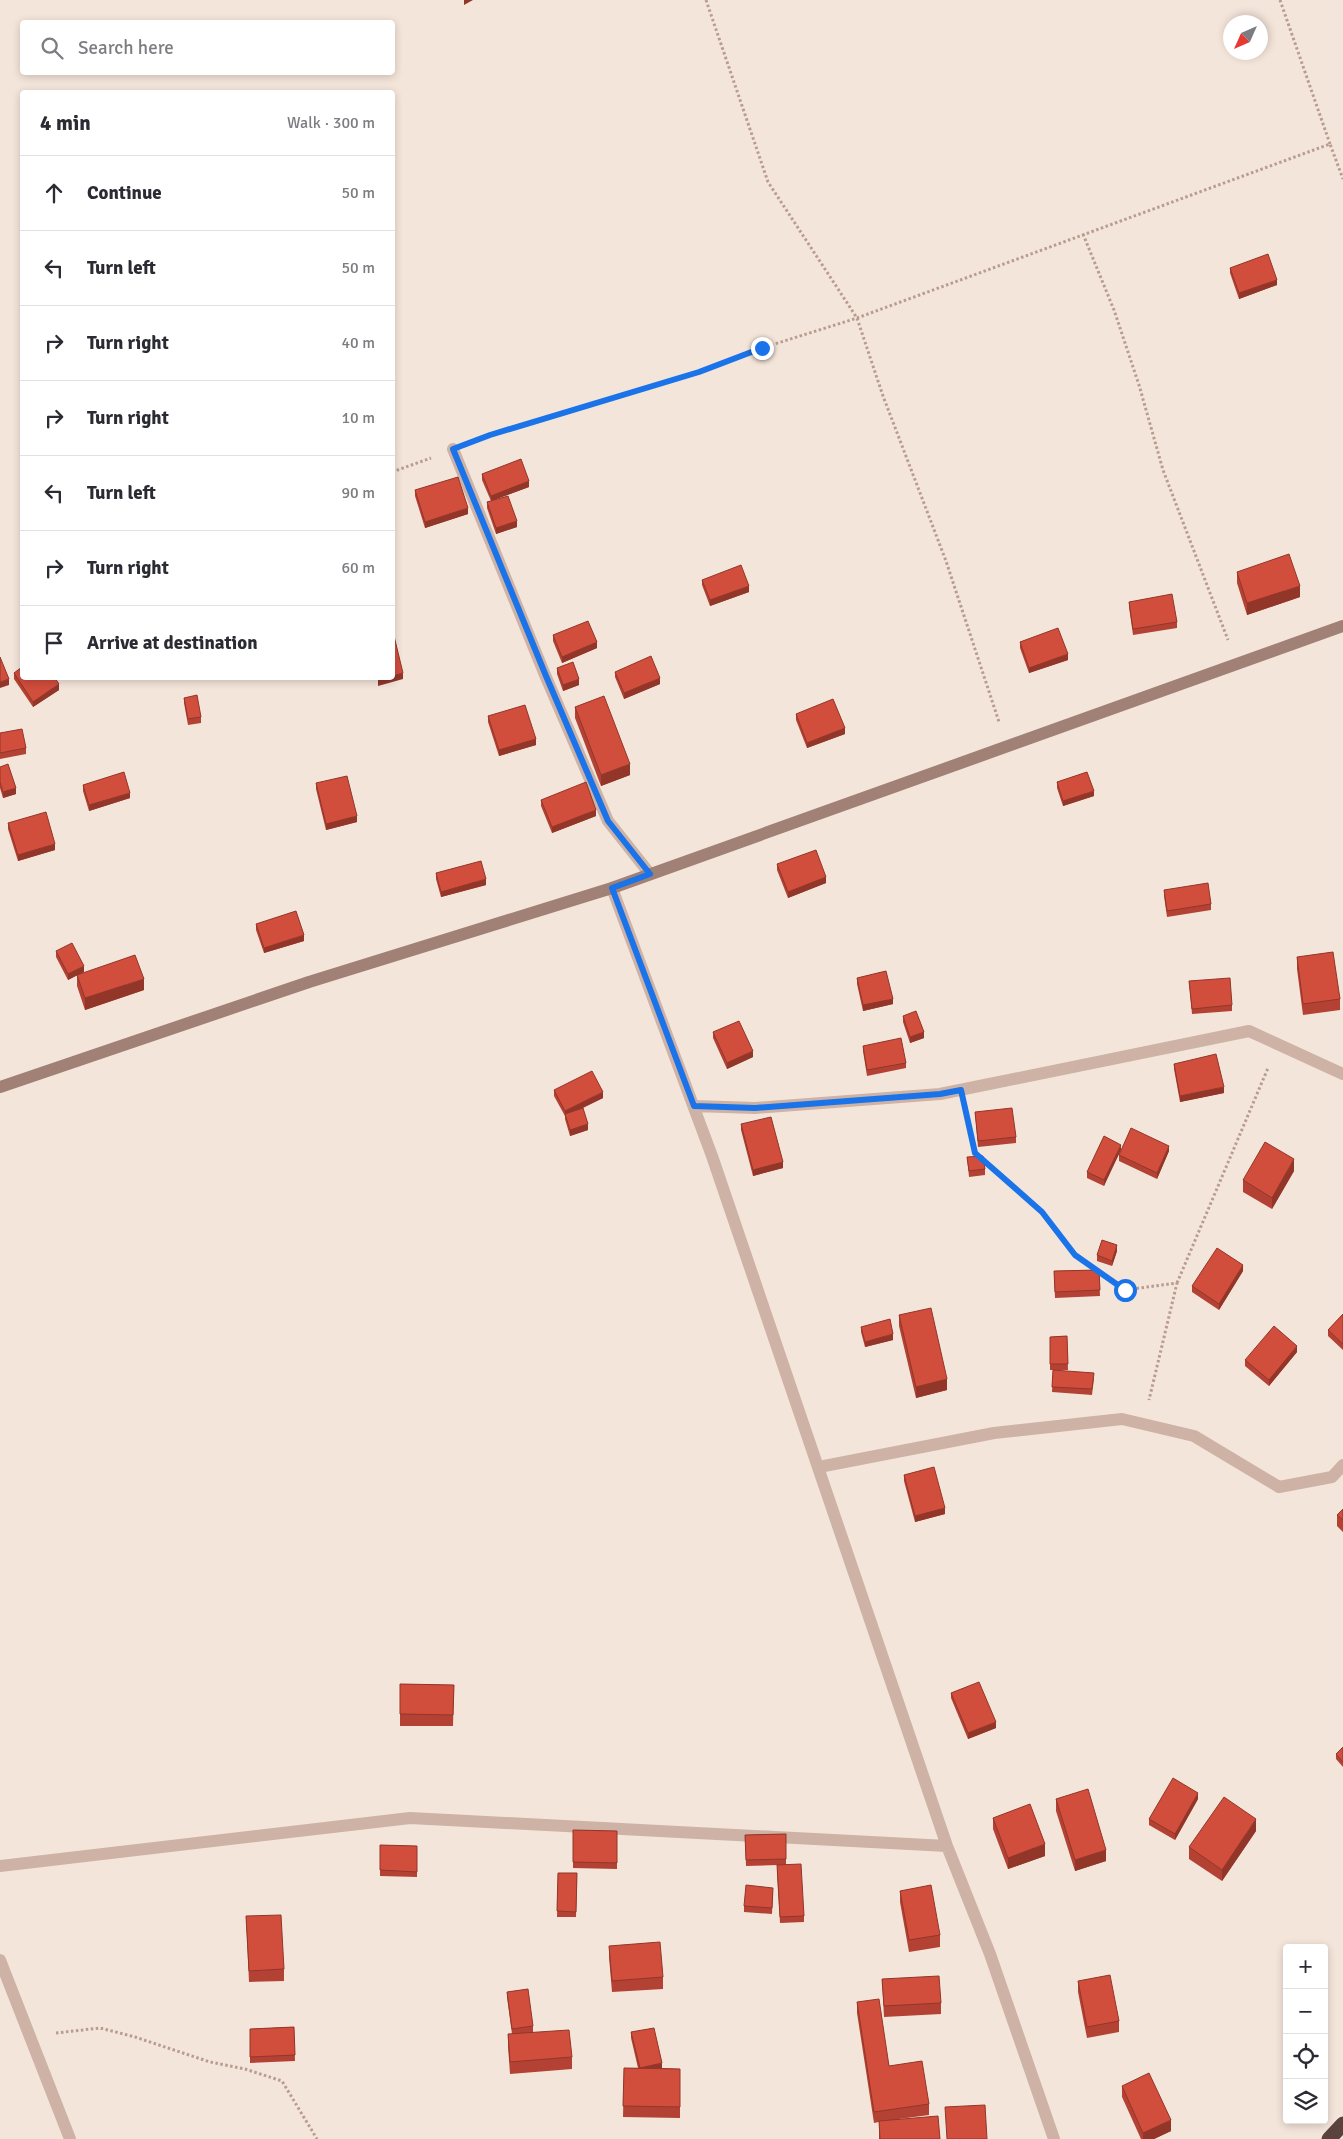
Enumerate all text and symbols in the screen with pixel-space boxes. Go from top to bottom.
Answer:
north arrow [1223,15,1268,60]
search box [20,20,395,75]
icon: search [38,34,66,62]
text: Search here [78,36,174,60]
text: 4 min [40,110,91,136]
text: Walk · 300 m [287,113,375,133]
icon: ahead [40,179,68,207]
text: Continue [87,181,162,205]
text: 50 m [341,183,375,203]
icon: left [40,254,68,282]
text: Turn left [87,256,156,280]
text: 50 m [341,258,375,278]
icon: right [40,329,68,357]
text: Turn right [87,331,169,355]
text: 40 m [341,333,375,353]
route end [751,337,774,360]
icon: right [40,404,68,432]
text: Turn right [87,406,169,430]
text: 10 m [341,408,375,428]
icon: left [40,479,68,507]
text: Turn left [87,481,156,505]
text: 90 m [341,483,375,503]
icon: right [40,554,68,582]
text: Turn right [87,556,169,580]
text: 60 m [341,558,375,578]
icon: arrive [40,629,68,657]
text: Arrive at destination [87,631,258,655]
route start [1114,1279,1137,1302]
map controls [1283,1944,1328,2124]
button: + [1283,1944,1328,1989]
button: − [1283,1989,1328,2034]
button: locate [1283,2034,1328,2079]
button: layers [1283,2079,1328,2124]

